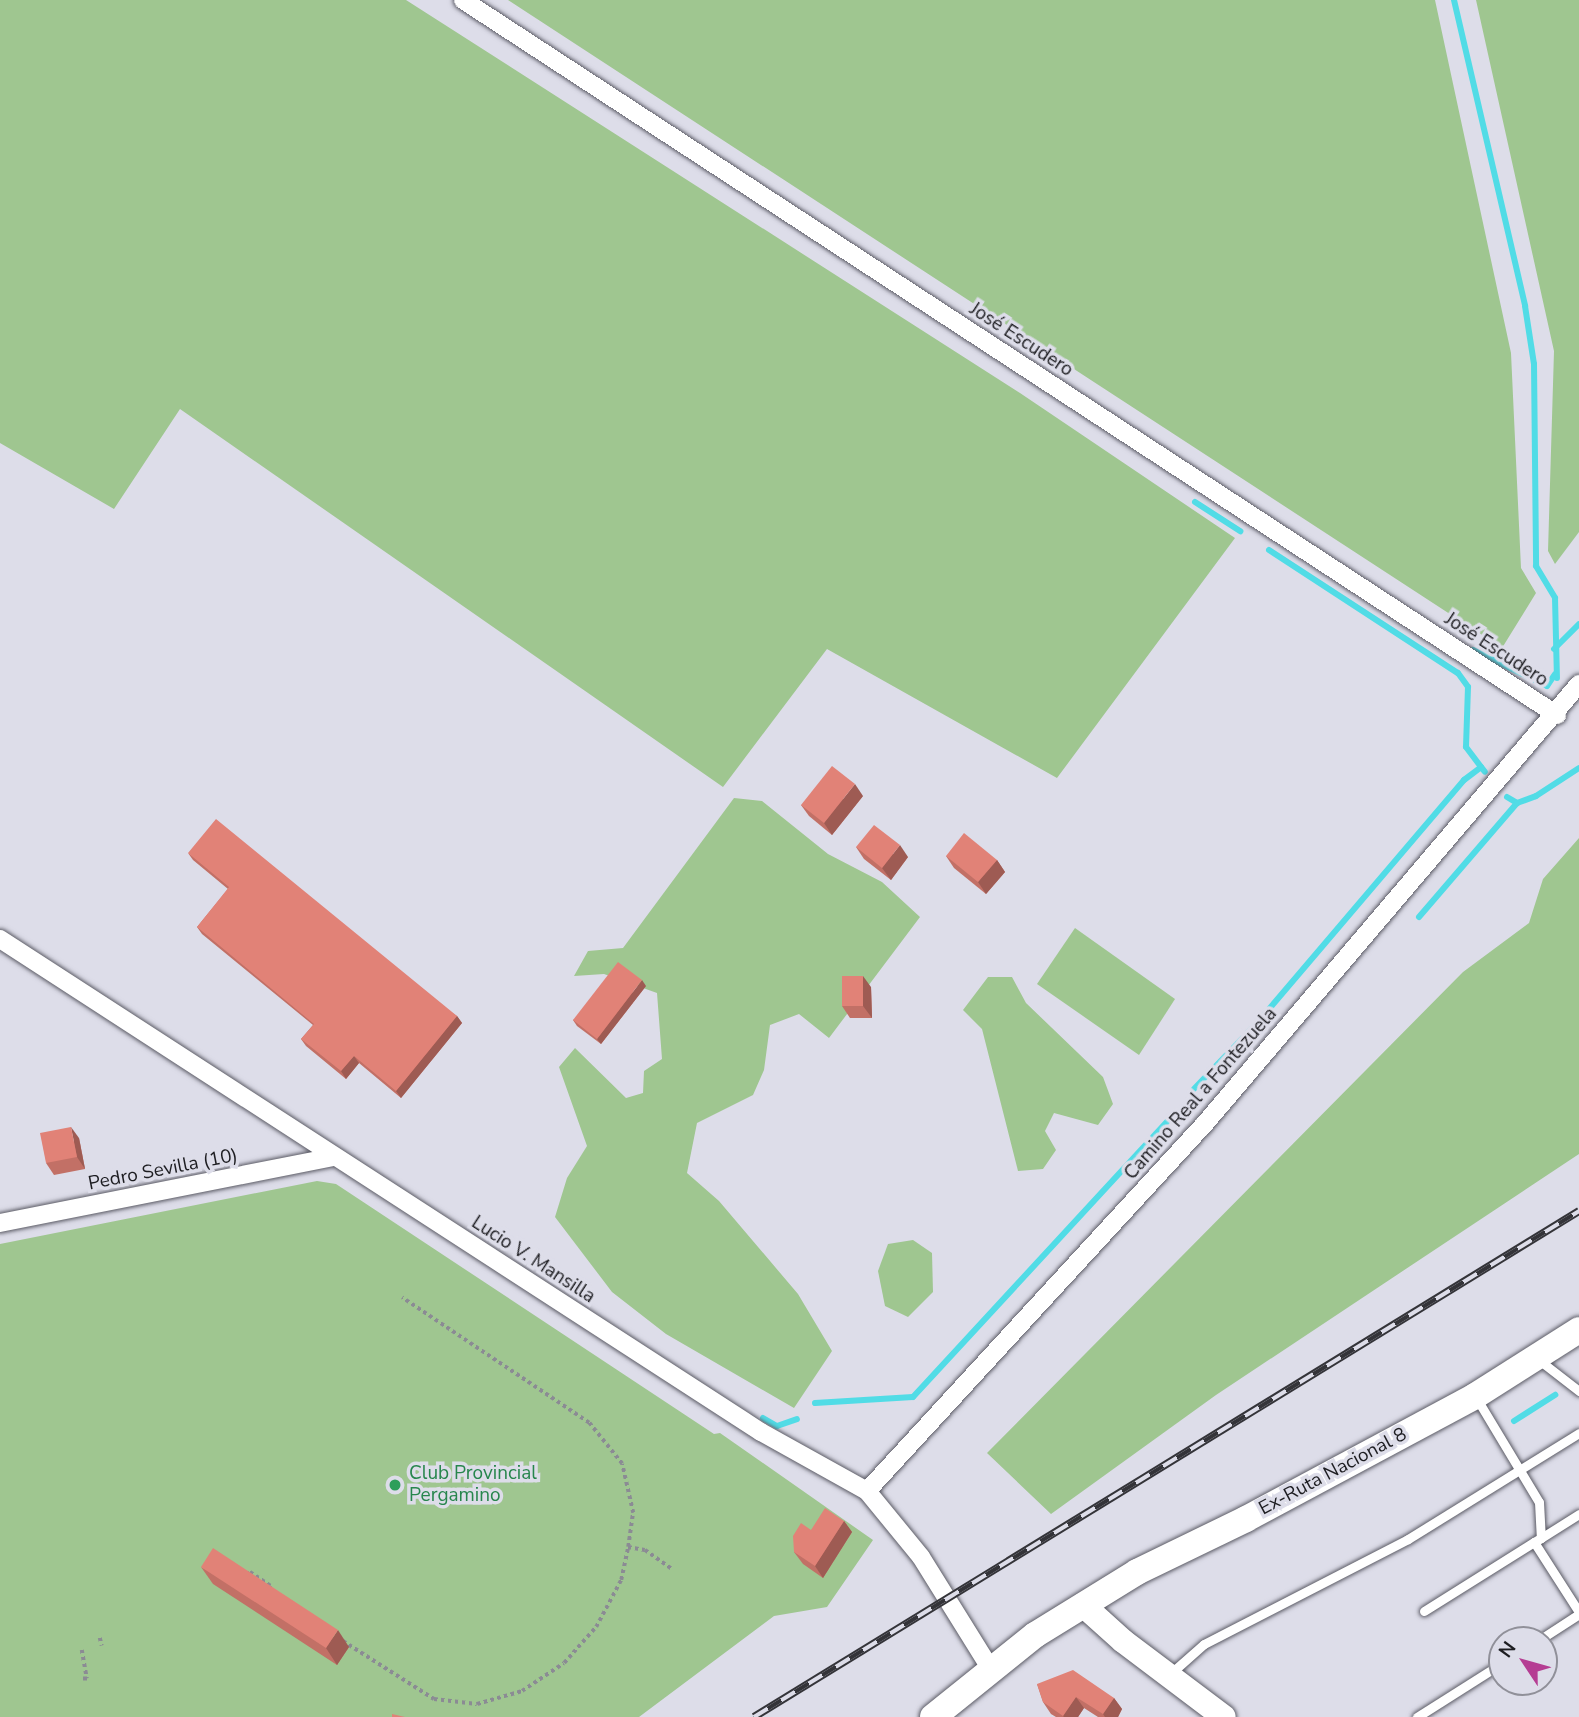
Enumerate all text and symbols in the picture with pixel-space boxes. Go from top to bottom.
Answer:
street label: José Escudero [965,298,1077,382]
street label: José Escudero [1440,608,1552,692]
street label: Camino Real a Fontezuela [1120,1003,1282,1185]
street label: Pedro Sevilla (10) [86,1144,240,1196]
street label: Lucio V. Mansilla [467,1212,599,1308]
street label: Ex-Ruta Nacional 8 [1255,1423,1411,1521]
place label: Club Provincial Pergamino [409,1463,537,1507]
marker: Club Provincial Pergamino [387,1477,403,1493]
north arrow [1488,1626,1558,1696]
text: N [1493,1636,1522,1663]

